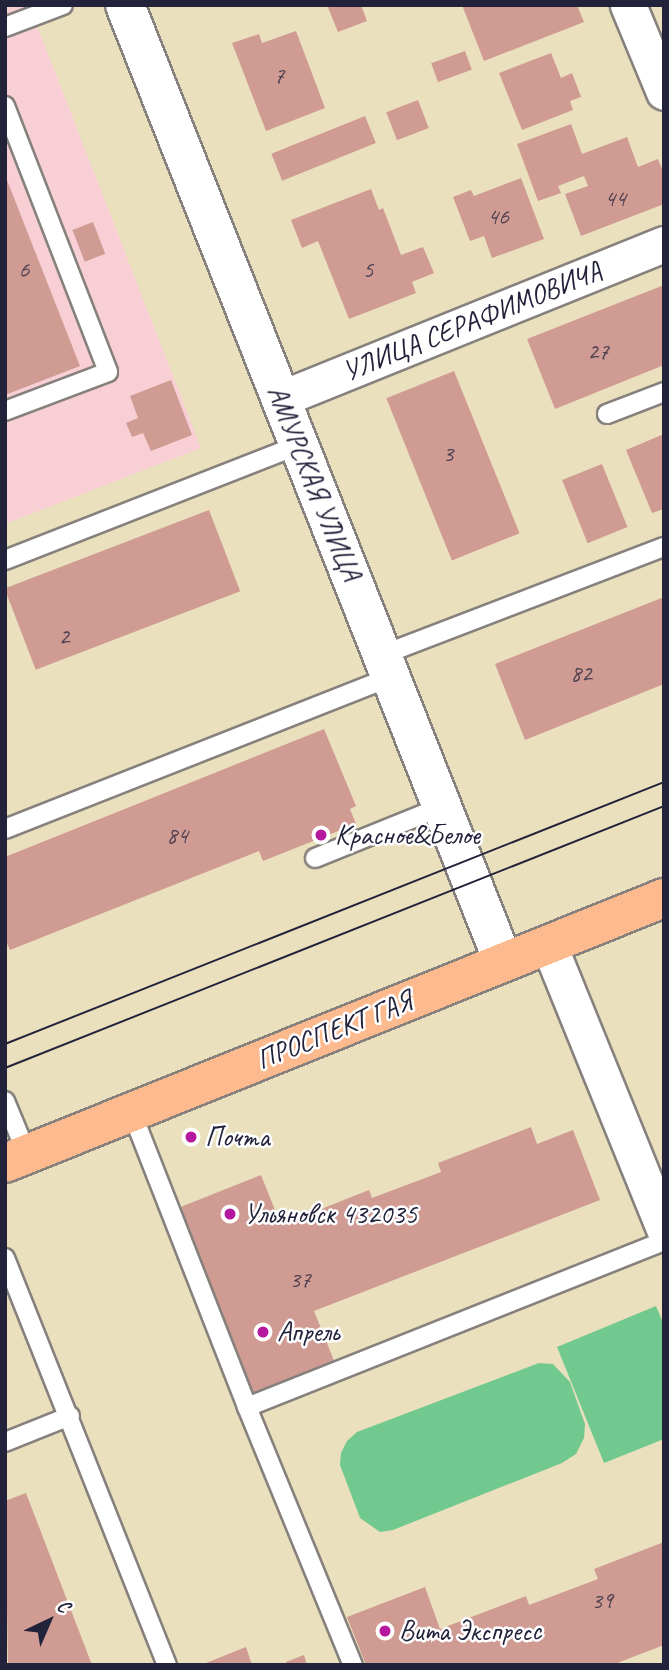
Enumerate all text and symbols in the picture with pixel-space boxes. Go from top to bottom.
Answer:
house number: 7 [274,62,284,90]
house number: 44 [604,185,626,213]
house number: 46 [487,203,509,231]
street label: УЛИЦА СЕРАФИМОВИЧА [338,254,606,388]
house number: 6 [19,256,29,284]
house number: 5 [363,256,373,284]
house number: 27 [587,338,609,366]
street label: АМУРСКАЯ УЛИЦА [260,380,368,586]
house number: 3 [443,440,453,468]
house number: 2 [59,623,69,651]
house number: 82 [570,660,592,688]
place label: Красное&Белое [335,818,480,852]
house number: 84 [166,822,188,850]
marker: Красное&Белое [313,827,329,843]
street label: ПРОСПЕКТ ГАЯ [252,984,416,1076]
place label: Почта [205,1120,269,1154]
marker: Почта [183,1129,199,1145]
place label: Ульяновск 432035 [244,1197,417,1231]
marker: Ульяновск 432035 [222,1206,238,1222]
house number: 37 [289,1266,311,1294]
place label: Апрель [277,1315,340,1349]
marker: Апрель [255,1324,271,1340]
north arrow [14,1586,84,1656]
house number: 39 [591,1587,613,1615]
text: С [52,1594,75,1618]
place label: Вита Экспресс [399,1614,540,1648]
marker: Вита Экспресс [377,1623,393,1639]

